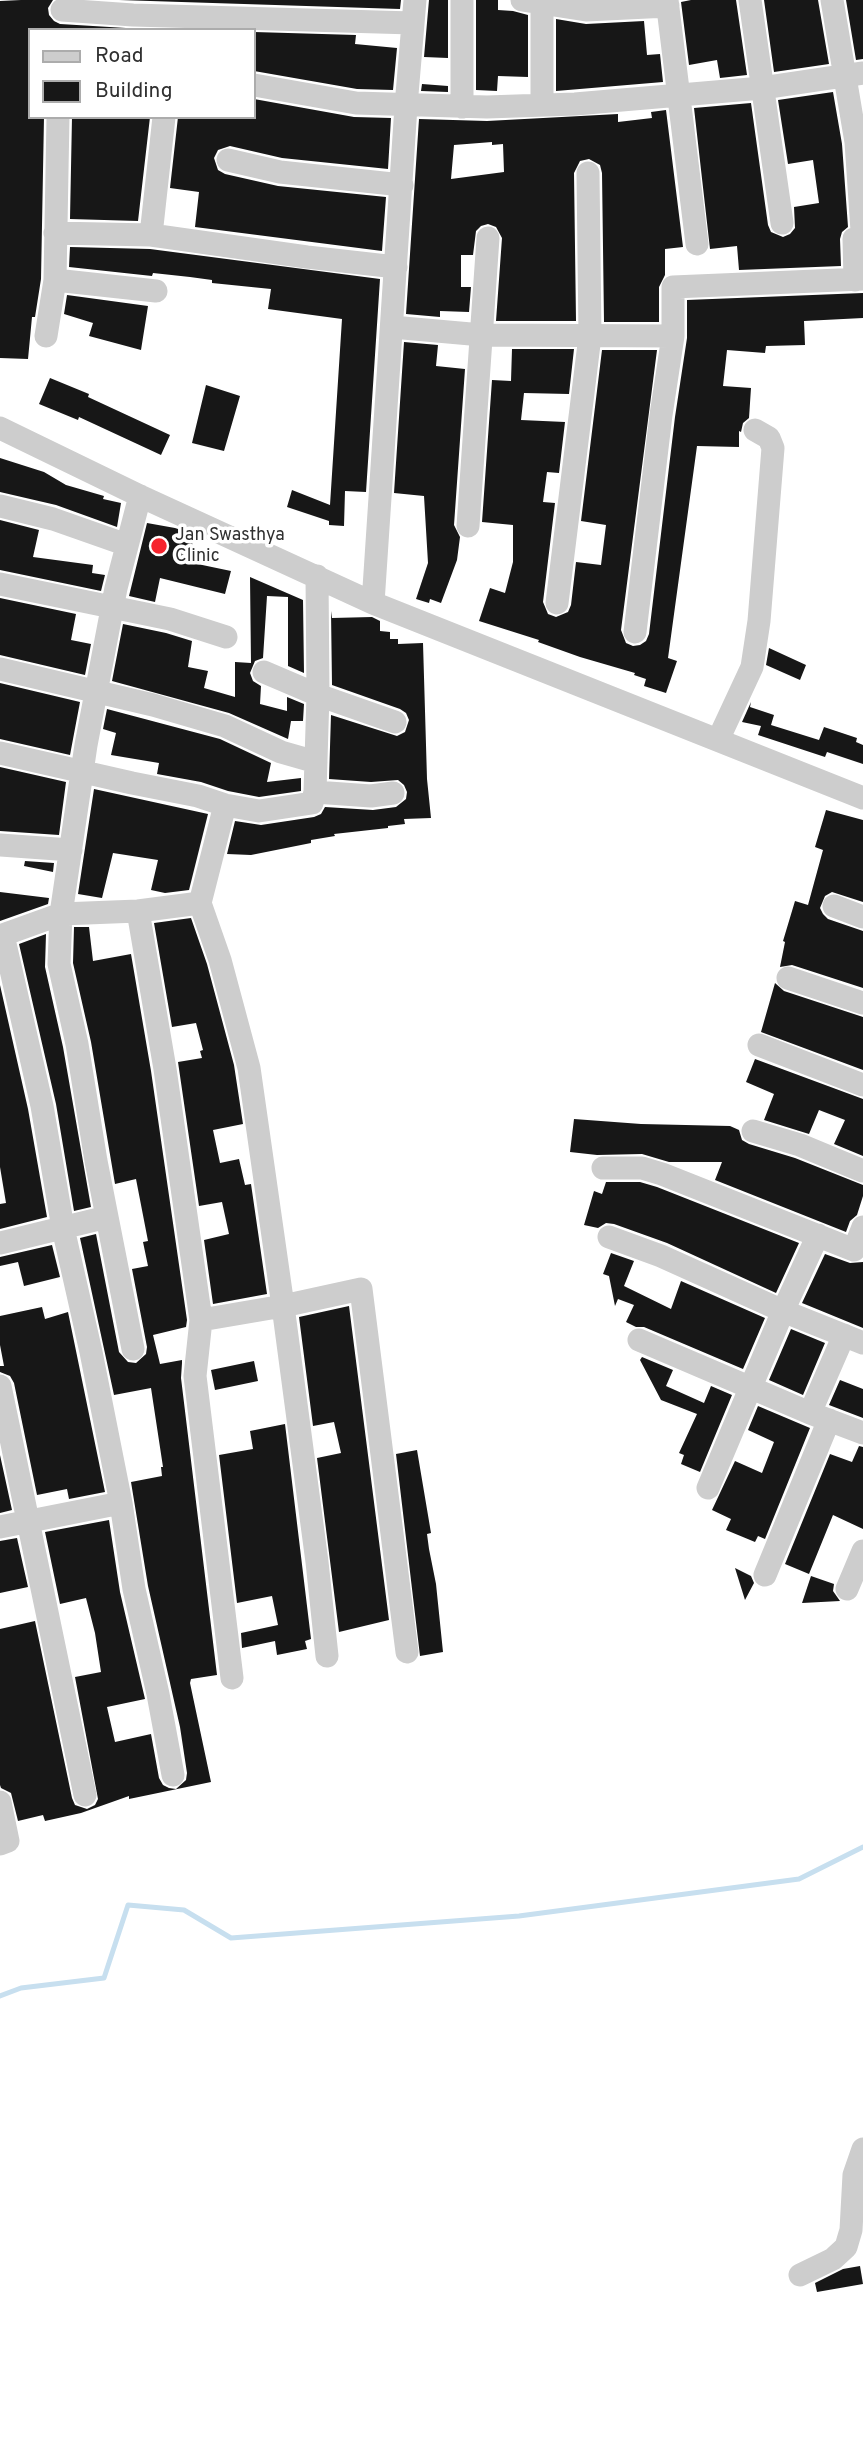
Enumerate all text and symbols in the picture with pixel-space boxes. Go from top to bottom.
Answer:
legend [28,28,256,119]
text: Road [95,43,144,70]
text: Building [95,78,173,105]
place label: Jan Swasthya Clinic [175,525,285,568]
marker: Jan Swasthya Clinic [149,536,169,556]

